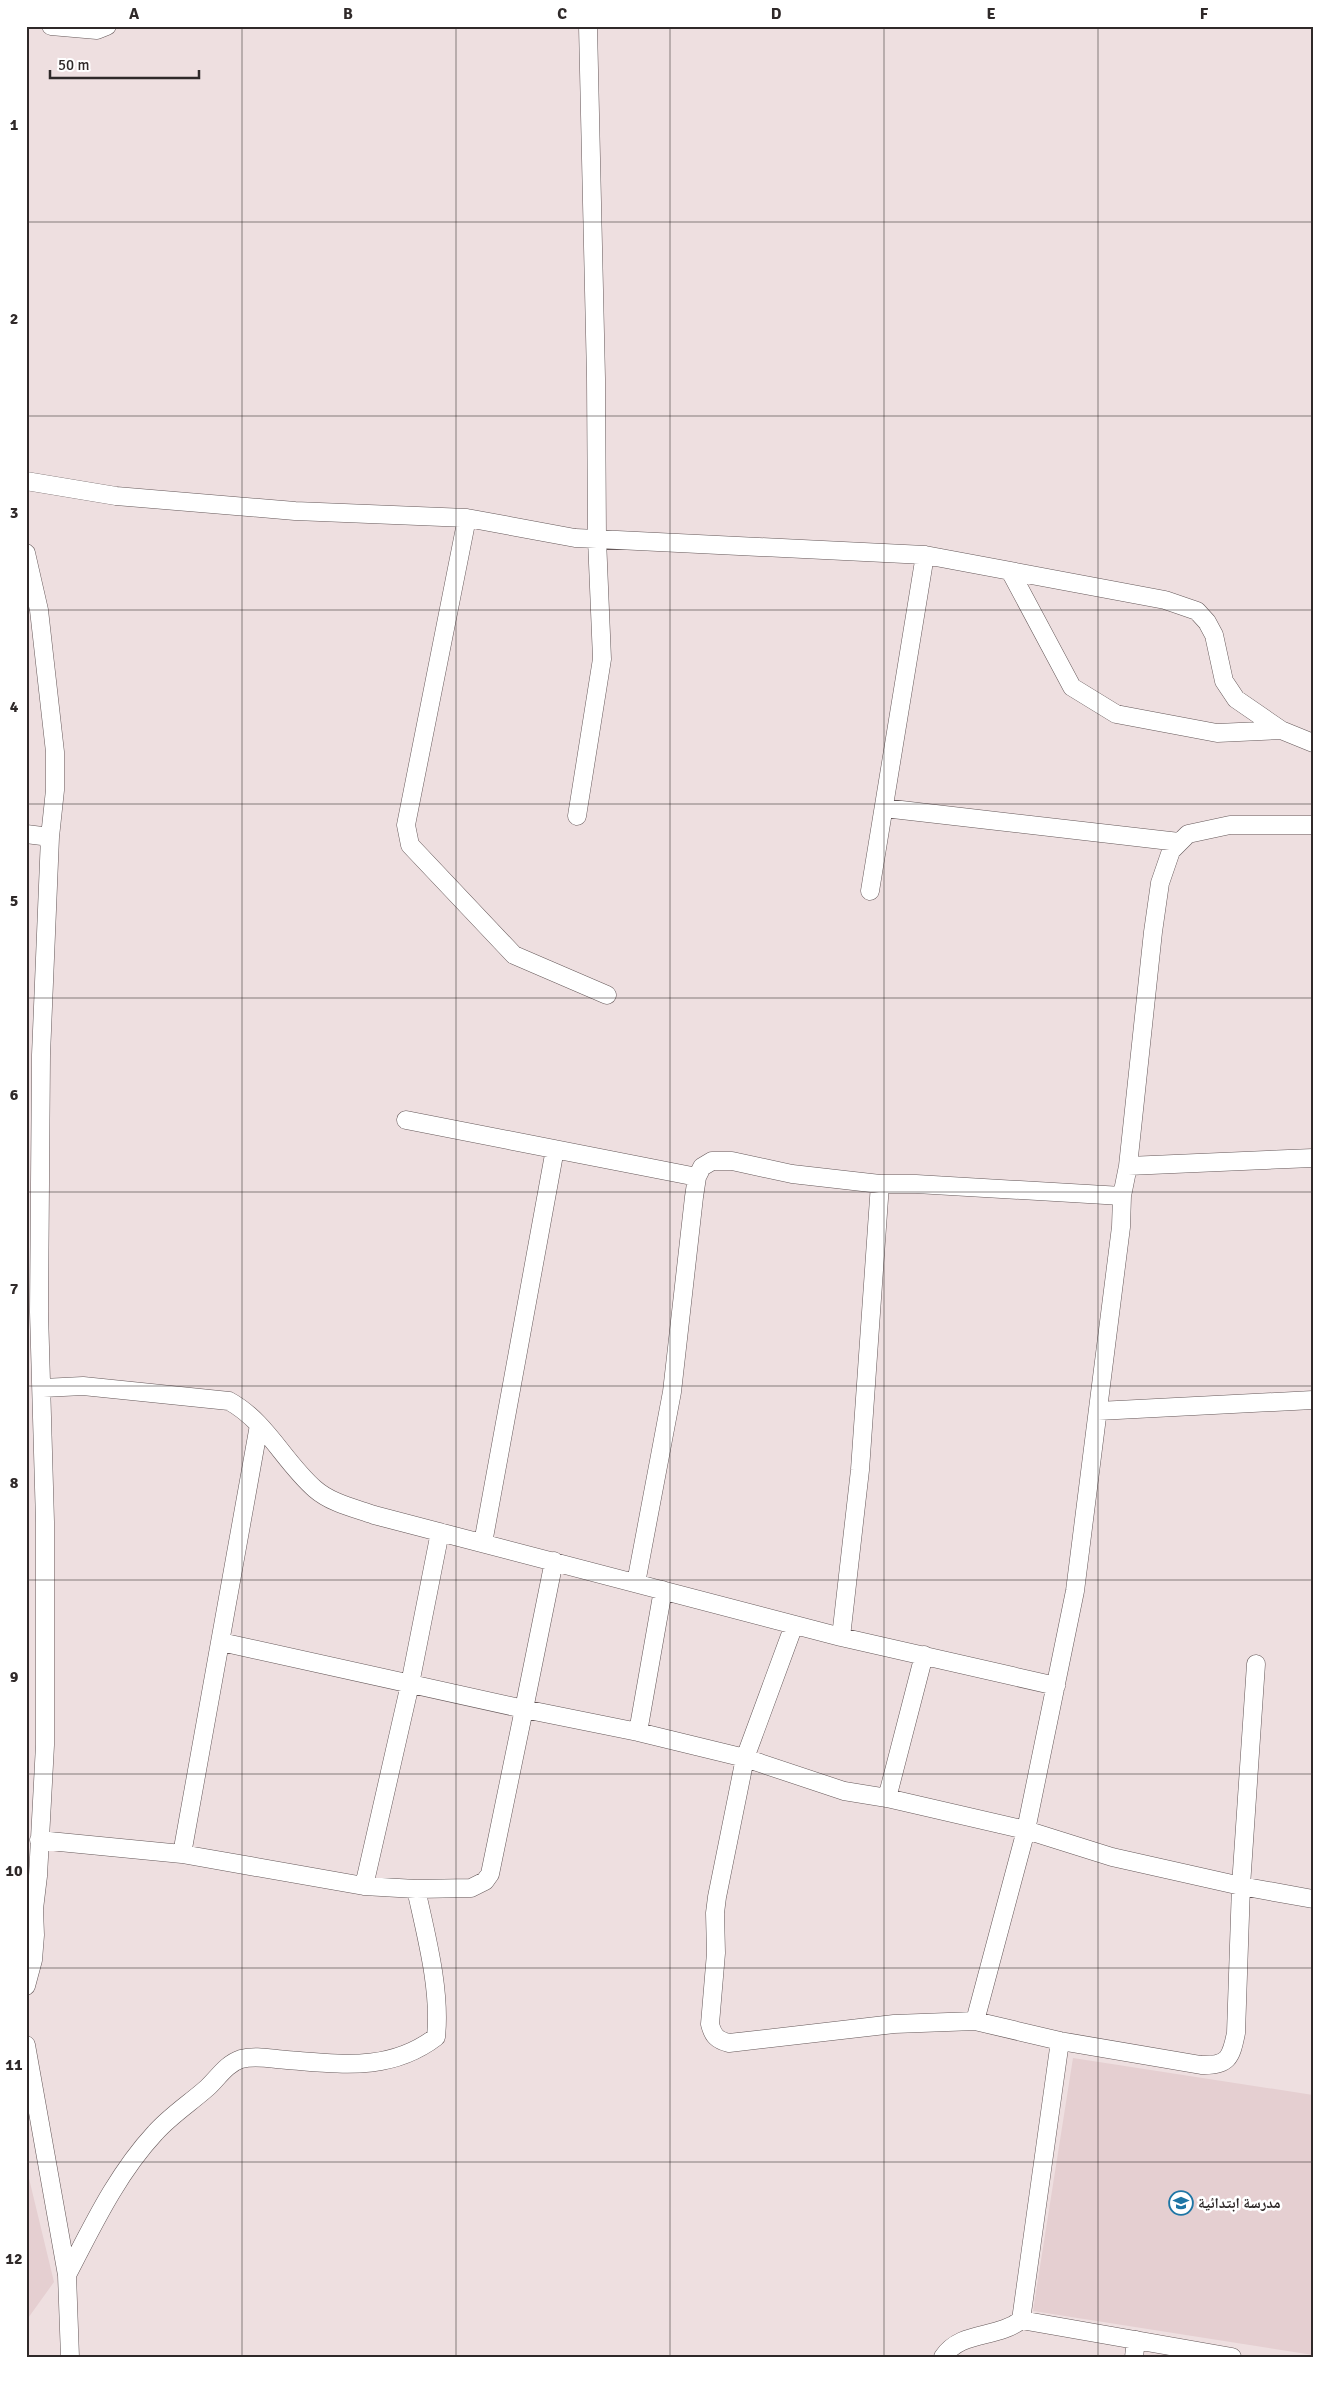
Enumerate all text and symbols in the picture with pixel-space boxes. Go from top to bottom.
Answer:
text: A [129,4,140,24]
text: B [343,4,353,24]
text: C [557,4,567,24]
text: D [771,4,782,24]
text: E [986,4,996,24]
text: F [1200,4,1209,24]
scale bar [50,48,199,80]
text: 50 m [58,56,89,74]
text: 1 [10,115,19,135]
text: 2 [10,309,18,329]
text: 3 [10,503,18,523]
text: 4 [10,697,19,717]
text: 5 [10,891,18,911]
text: 6 [10,1085,19,1105]
text: 7 [10,1279,19,1299]
text: 8 [10,1473,19,1493]
text: 9 [10,1667,19,1687]
text: 10 [5,1861,23,1881]
text: 11 [5,2055,23,2075]
school or university icon: مدرسة ابتدائية [1168,2190,1194,2216]
place label: مدرسة ابتدائية [1198,2194,1281,2212]
text: 12 [5,2249,23,2269]

